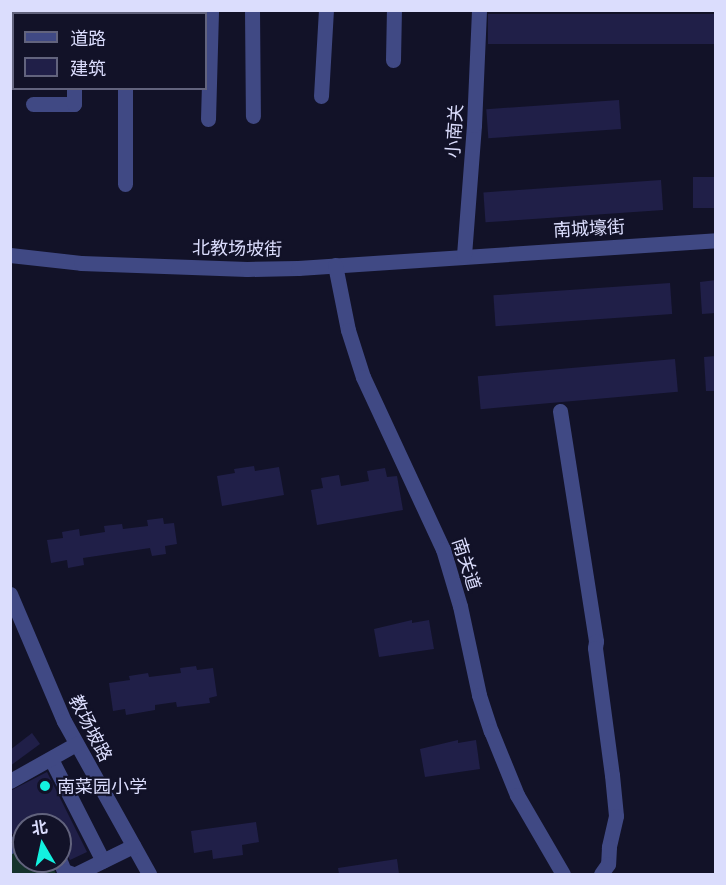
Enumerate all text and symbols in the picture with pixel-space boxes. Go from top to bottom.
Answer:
legend [12,12,207,90]
text: 道路 [70,27,106,49]
text: 建筑 [70,57,106,79]
street label: 小南关 [441,103,467,159]
street label: 南城壕街 [552,215,626,241]
street label: 北教场坡街 [192,236,282,260]
street label: 南关道 [448,535,486,593]
street label: 教场坡路 [65,691,117,765]
place label: 南菜园小学 [57,775,147,797]
marker: 南菜园小学 [38,779,52,793]
north arrow [12,813,72,873]
text: 北 [30,816,49,837]

